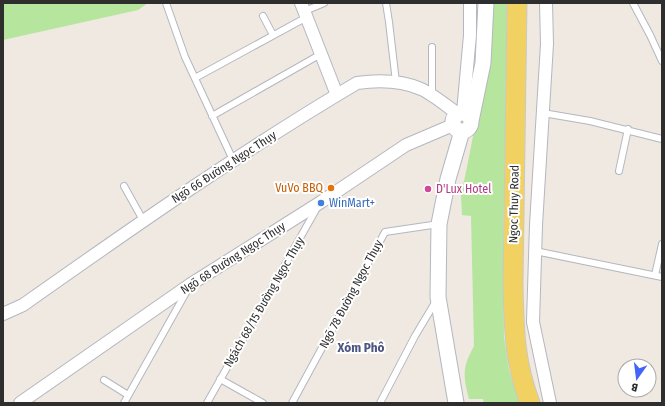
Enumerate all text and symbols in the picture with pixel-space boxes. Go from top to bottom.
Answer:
street label: Ngõ 66 Đường Ngọc Thụy [169,128,279,206]
street label: Ngoc Thuy Road [506,165,522,243]
place label: VuVo BBQ [275,181,323,195]
place label: D'Lux Hotel [436,182,491,196]
marker: VuVo BBQ [326,183,336,193]
marker: D'Lux Hotel [423,184,433,194]
place label: WinMart+ [329,196,375,210]
marker: WinMart+ [316,198,326,208]
street label: Ngõ 68 Đường Ngọc Thụy [178,219,288,297]
street label: Ngách 68/15 Đường Ngọc Thụy [221,234,307,370]
street label: Ngõ 78 Đường Ngọc Thụy [317,237,386,351]
district label: Xóm Phô [337,340,384,355]
north arrow [617,358,657,398]
text: B [630,380,639,394]

